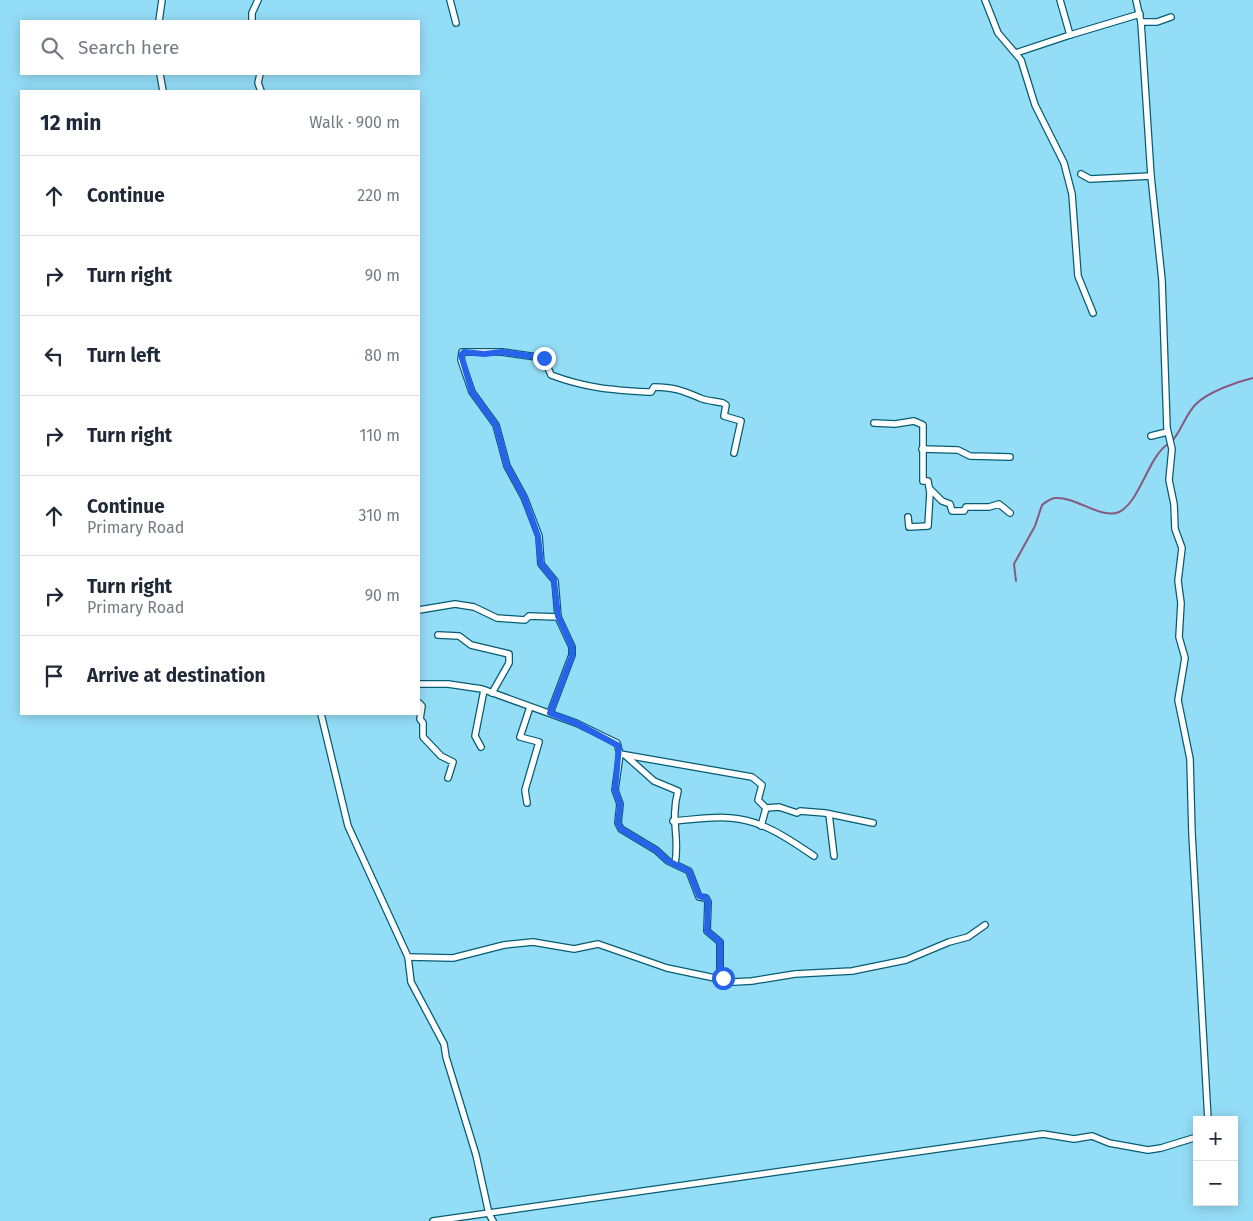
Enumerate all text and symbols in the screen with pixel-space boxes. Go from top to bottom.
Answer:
search box [20,20,420,75]
icon: search [38,34,66,62]
text: Search here [78,36,179,59]
text: 12 min [40,110,101,136]
text: Walk · 900 m [309,113,400,132]
icon: ahead [40,182,68,210]
text: Continue [87,184,165,207]
text: 220 m [357,186,400,205]
icon: right [40,262,68,290]
text: Turn right [87,264,172,287]
text: 90 m [365,266,400,285]
icon: left [40,342,68,370]
text: Turn left [87,344,161,367]
text: 80 m [364,346,400,365]
route end [533,347,556,370]
icon: right [40,422,68,450]
text: Turn right [87,424,172,447]
text: 110 m [359,426,400,445]
text: Continue [87,495,165,518]
icon: ahead [40,502,68,530]
text: 310 m [359,506,400,525]
text: Primary Road [87,518,184,537]
text: Turn right [87,575,172,598]
icon: right [40,582,68,610]
text: 90 m [365,586,400,605]
text: Primary Road [87,598,184,617]
icon: arrive [40,662,68,690]
text: Arrive at destination [87,664,266,687]
route start [712,967,735,990]
map controls [1193,1116,1238,1206]
button: + [1193,1116,1238,1161]
button: − [1193,1161,1238,1206]

